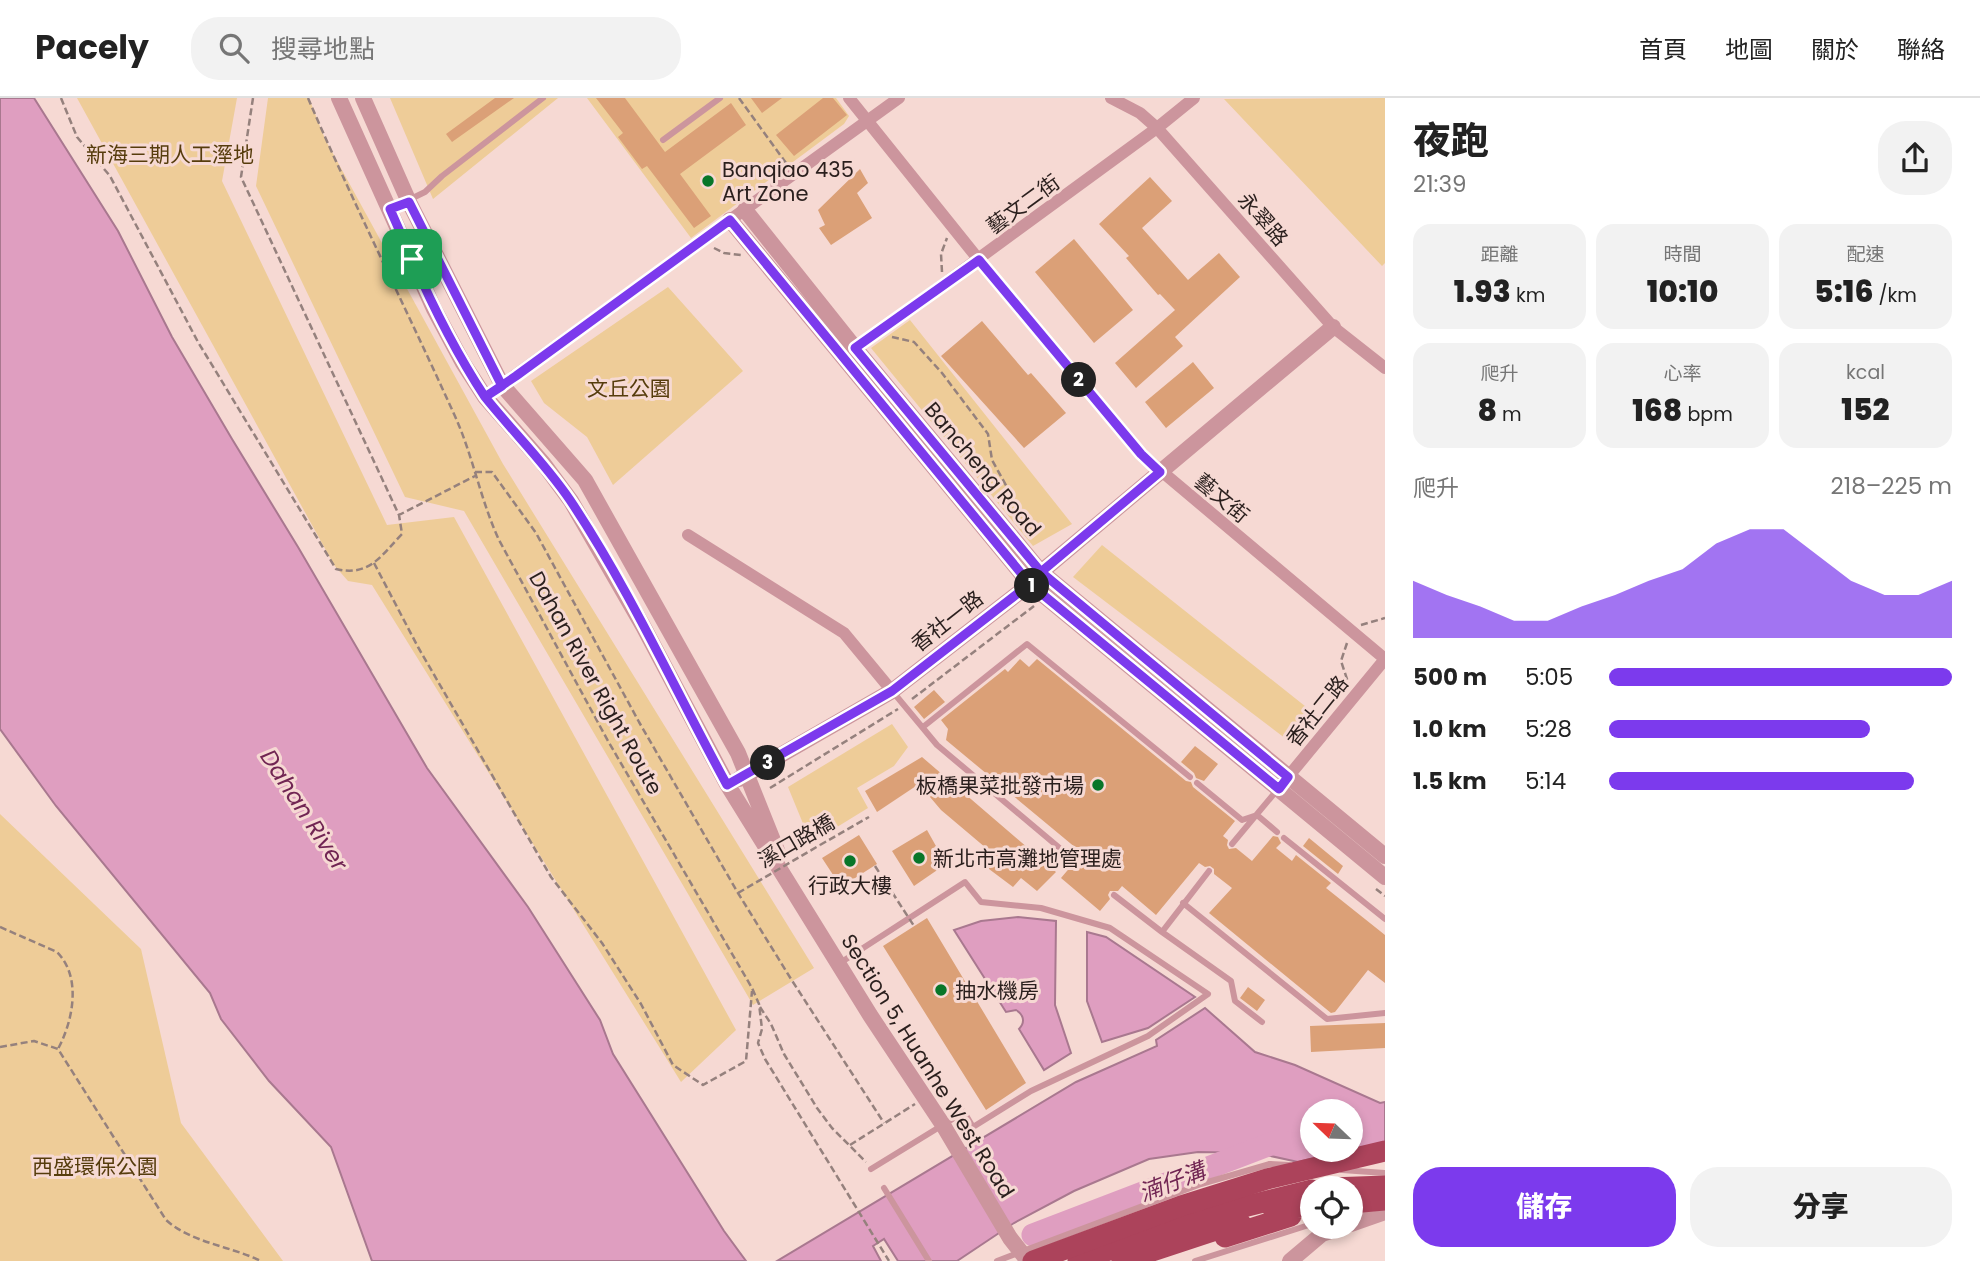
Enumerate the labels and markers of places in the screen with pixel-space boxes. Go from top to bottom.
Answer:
place label: Banqiao 435 Art Zone [722,155,854,208]
marker: Banqiao 435 Art Zone [700,173,716,189]
pin [382,229,442,289]
pin: 2 [1062,362,1096,398]
pin: 1 [1014,568,1050,603]
pin: 3 [750,746,786,780]
place label: 板橋果菜批發市場 [916,771,1084,800]
marker: 板橋果菜批發市場 [1090,777,1106,793]
place label: 新北市高灘地管理處 [933,844,1122,873]
marker: 新北市高灘地管理處 [911,850,927,866]
marker: 行政大樓 [842,853,858,869]
place label: 行政大樓 [808,871,892,900]
place label: 抽水機房 [955,976,1039,1005]
marker: 抽水機房 [933,982,949,998]

